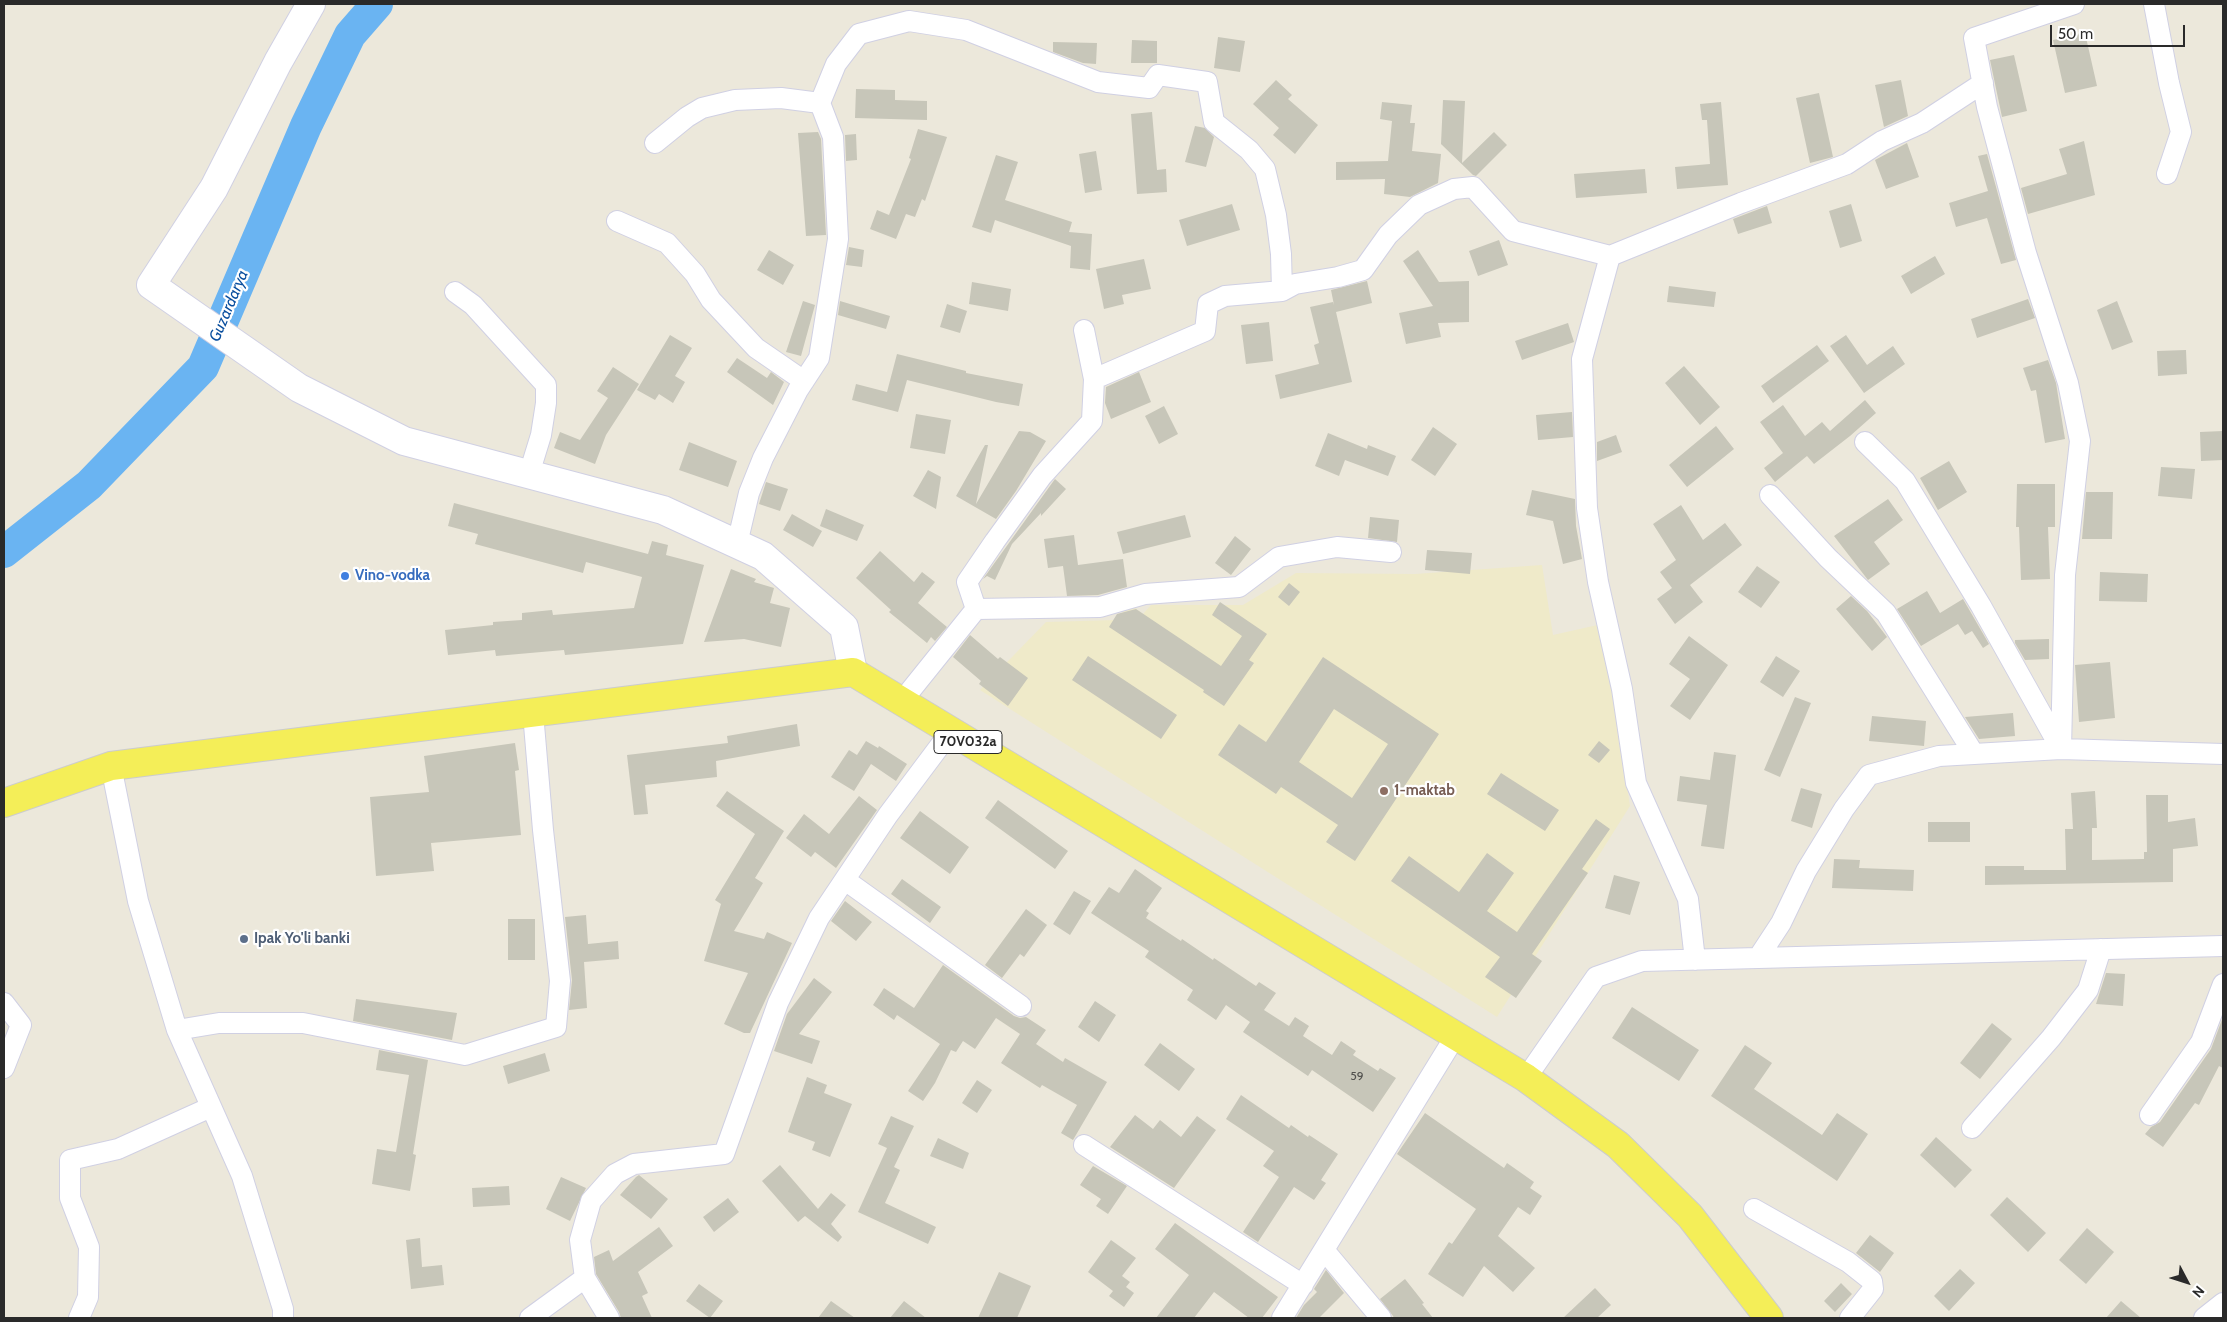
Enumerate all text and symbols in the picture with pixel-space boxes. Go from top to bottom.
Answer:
scale bar [2052,15,2187,47]
text: 50 m [2058,25,2093,43]
water label: Guzardarya [205,267,253,345]
place label: Vino-vodka [355,567,430,585]
marker: Vino-vodka [339,570,351,582]
road number: 70V032a [934,730,1002,754]
place label: 1-maktab [1394,782,1455,800]
marker: 1-maktab [1378,785,1390,797]
place label: Ipak Yo'li banki [254,930,350,948]
marker: Ipak Yo'li banki [238,933,250,945]
house number: 59 [1350,1069,1364,1083]
north arrow [2162,1257,2212,1307]
text: N [2188,1282,2209,1301]

